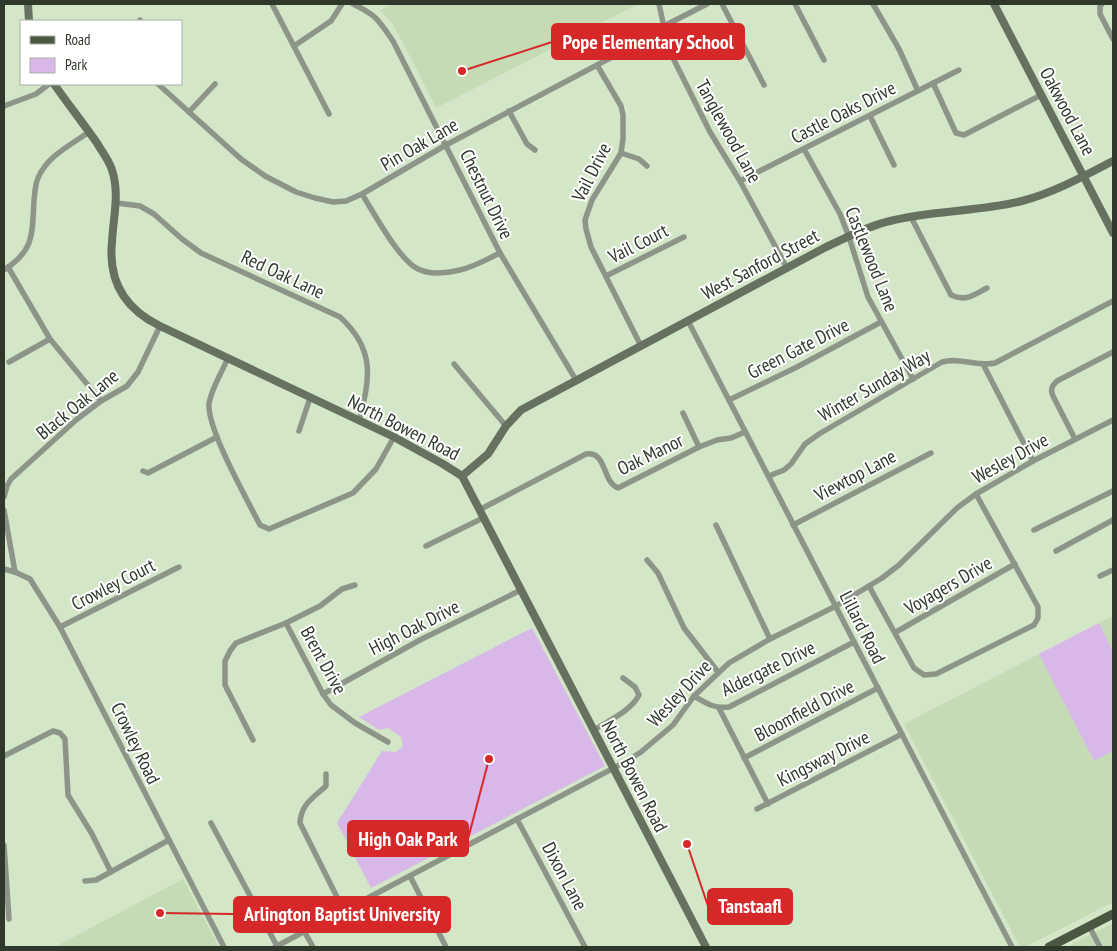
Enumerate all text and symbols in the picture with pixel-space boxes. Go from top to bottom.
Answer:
legend [20,20,182,85]
callout: Pope Elementary School [552,24,744,59]
text: Pope Elementary School [562,29,734,55]
text: Road [65,30,91,49]
text: Park [65,55,87,74]
street label: Oakwood Lane [1035,63,1101,159]
street label: Tanglewood Lane [691,75,767,187]
street label: Castle Oaks Drive [787,75,900,149]
street label: Pin Oak Lane [376,112,462,176]
street label: Vail Drive [566,138,616,206]
street label: Chestnut Drive [455,145,519,243]
street label: Castlewood Lane [840,203,904,315]
street label: Vail Court [603,217,673,269]
street label: West Sanford Street [697,223,823,305]
street label: Red Oak Lane [238,244,328,304]
street label: Green Gate Drive [743,312,853,384]
street label: Winter Sunday Way [814,343,935,427]
street label: Black Oak Lane [31,363,123,445]
street label: North Bowen Road [344,389,464,465]
street label: Oak Manor [613,427,688,480]
street label: Wesley Drive [968,427,1052,489]
street label: Viewtop Lane [809,443,900,507]
street label: Voyagers Drive [899,550,996,620]
street label: Crowley Court [67,552,160,615]
street label: Lillard Road [835,587,891,667]
street label: High Oak Drive [365,594,463,660]
street label: Brent Drive [296,622,353,698]
street label: Aldergate Drive [717,635,819,701]
street label: Wesley Drive [642,654,716,732]
street label: Bloomfield Drive [750,674,858,746]
street label: Crowley Road [106,698,166,788]
street label: North Bowen Road [597,716,673,836]
street label: Kingsway Drive [773,724,873,791]
callout: High Oak Park [348,821,468,856]
text: High Oak Park [358,826,458,852]
street label: Dixon Lane [537,838,593,914]
callout: Tanstaafl [708,889,792,924]
text: Tanstaafl [718,893,782,919]
callout: Arlington Baptist University [234,897,450,932]
text: Arlington Baptist University [243,901,441,927]

